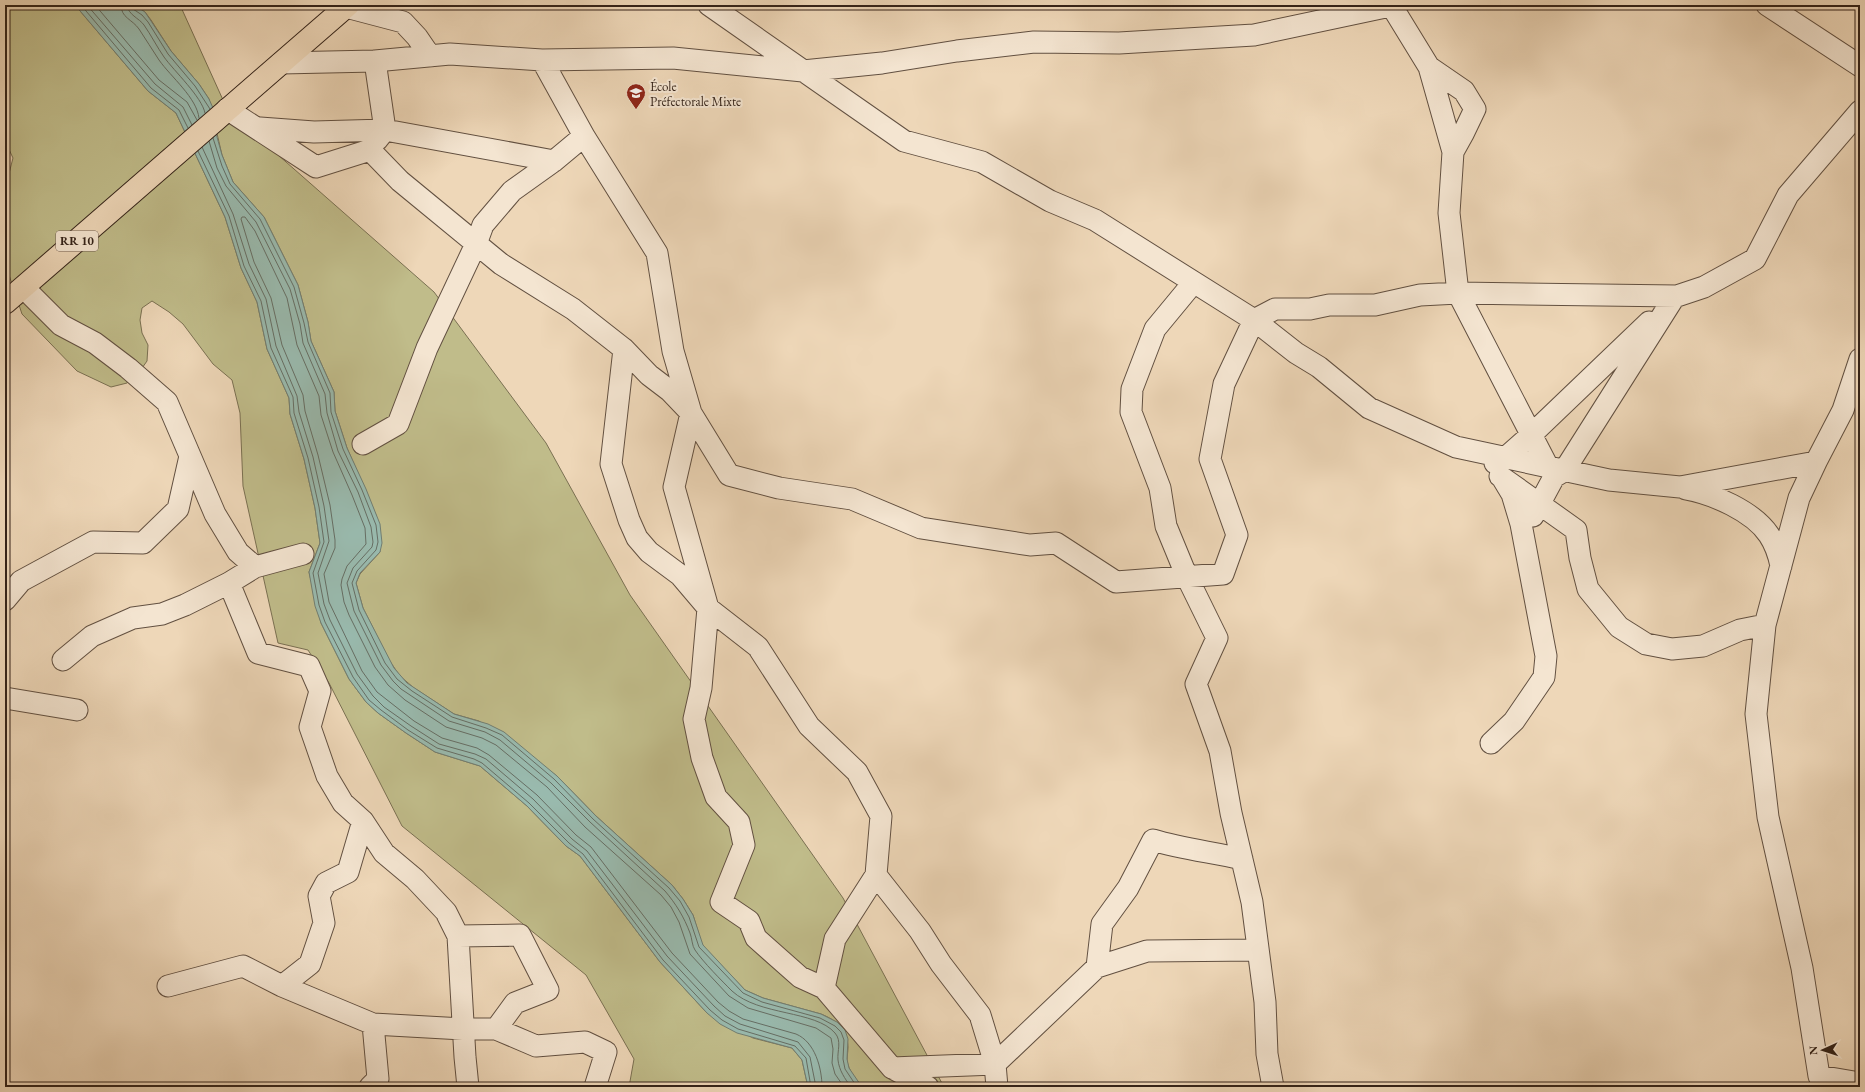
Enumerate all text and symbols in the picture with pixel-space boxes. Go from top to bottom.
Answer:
place label: École Préfectorale Mixte [650,78,741,110]
school or university icon: École Préfectorale Mixte [625,82,647,110]
road number: RR 10 [56,231,98,251]
north arrow [1803,1030,1843,1070]
text: N [1806,1046,1820,1055]

